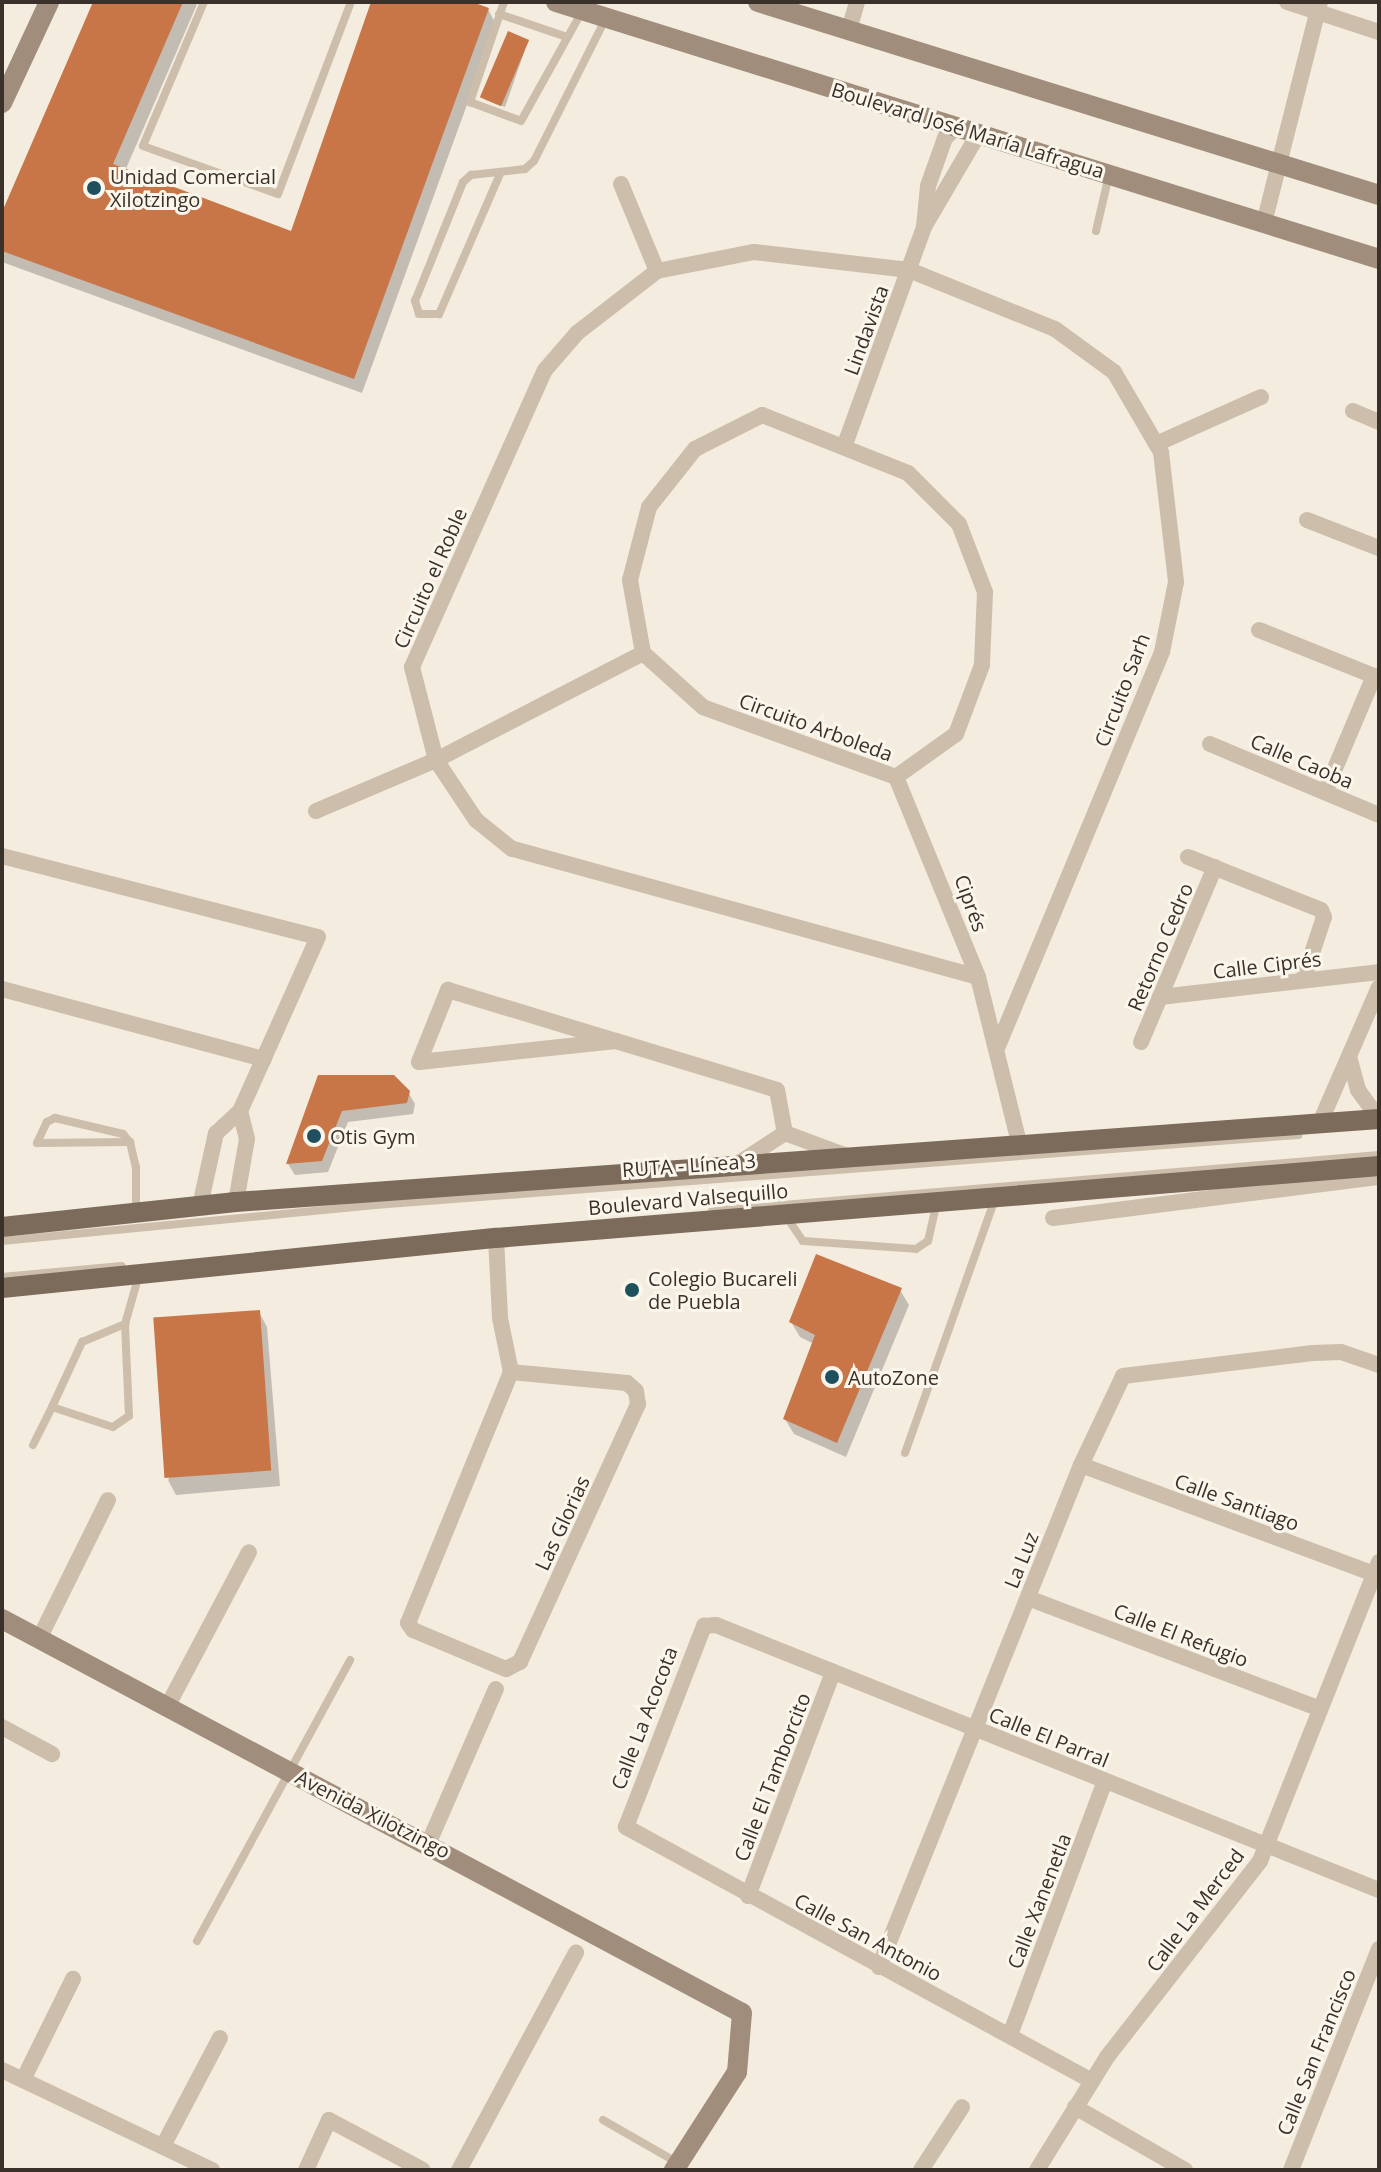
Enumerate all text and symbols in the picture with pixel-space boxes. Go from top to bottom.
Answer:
street label: Boulevard José María Lafragua [829,77,1107,183]
place label: Unidad Comercial Xilotzingo [110,164,276,211]
marker: Unidad Comercial Xilotzingo [85,179,103,197]
street label: Lindavista [839,282,893,378]
street label: Circuito el Roble [388,504,472,652]
street label: Circuito Sarh [1089,630,1155,750]
street label: Circuito Arboleda [736,688,896,766]
street label: Calle Caoba [1247,729,1357,793]
street label: Ciprés [950,871,992,935]
street label: Retorno Cedro [1122,879,1198,1015]
street label: Calle Ciprés [1211,946,1323,984]
place label: Otis Gym [330,1124,416,1148]
marker: Otis Gym [305,1127,323,1145]
street label: RUTA - Línea 3 [621,1148,757,1182]
street label: Boulevard Valsequillo [587,1178,789,1220]
place label: Colegio Bucareli de Puebla [648,1266,797,1313]
marker: Colegio Bucareli de Puebla [623,1281,641,1299]
place label: AutoZone [848,1365,939,1389]
marker: AutoZone [823,1368,841,1386]
street label: Calle Santiago [1171,1468,1303,1536]
street label: Las Glorias [530,1472,594,1574]
street label: La Luz [999,1528,1043,1592]
street label: Calle El Refugio [1110,1598,1252,1672]
street label: Calle La Acocota [606,1643,682,1793]
street label: Calle El Tamborcito [729,1689,815,1865]
street label: Calle El Parral [986,1702,1112,1772]
street label: Avenida Xilotzingo [292,1765,454,1863]
street label: Calle Xanenetla [1002,1830,1076,1972]
street label: Calle La Merced [1141,1844,1249,1976]
street label: Calle San Antonio [790,1888,946,1986]
street label: Calle San Francisco [1272,1965,1360,2139]

